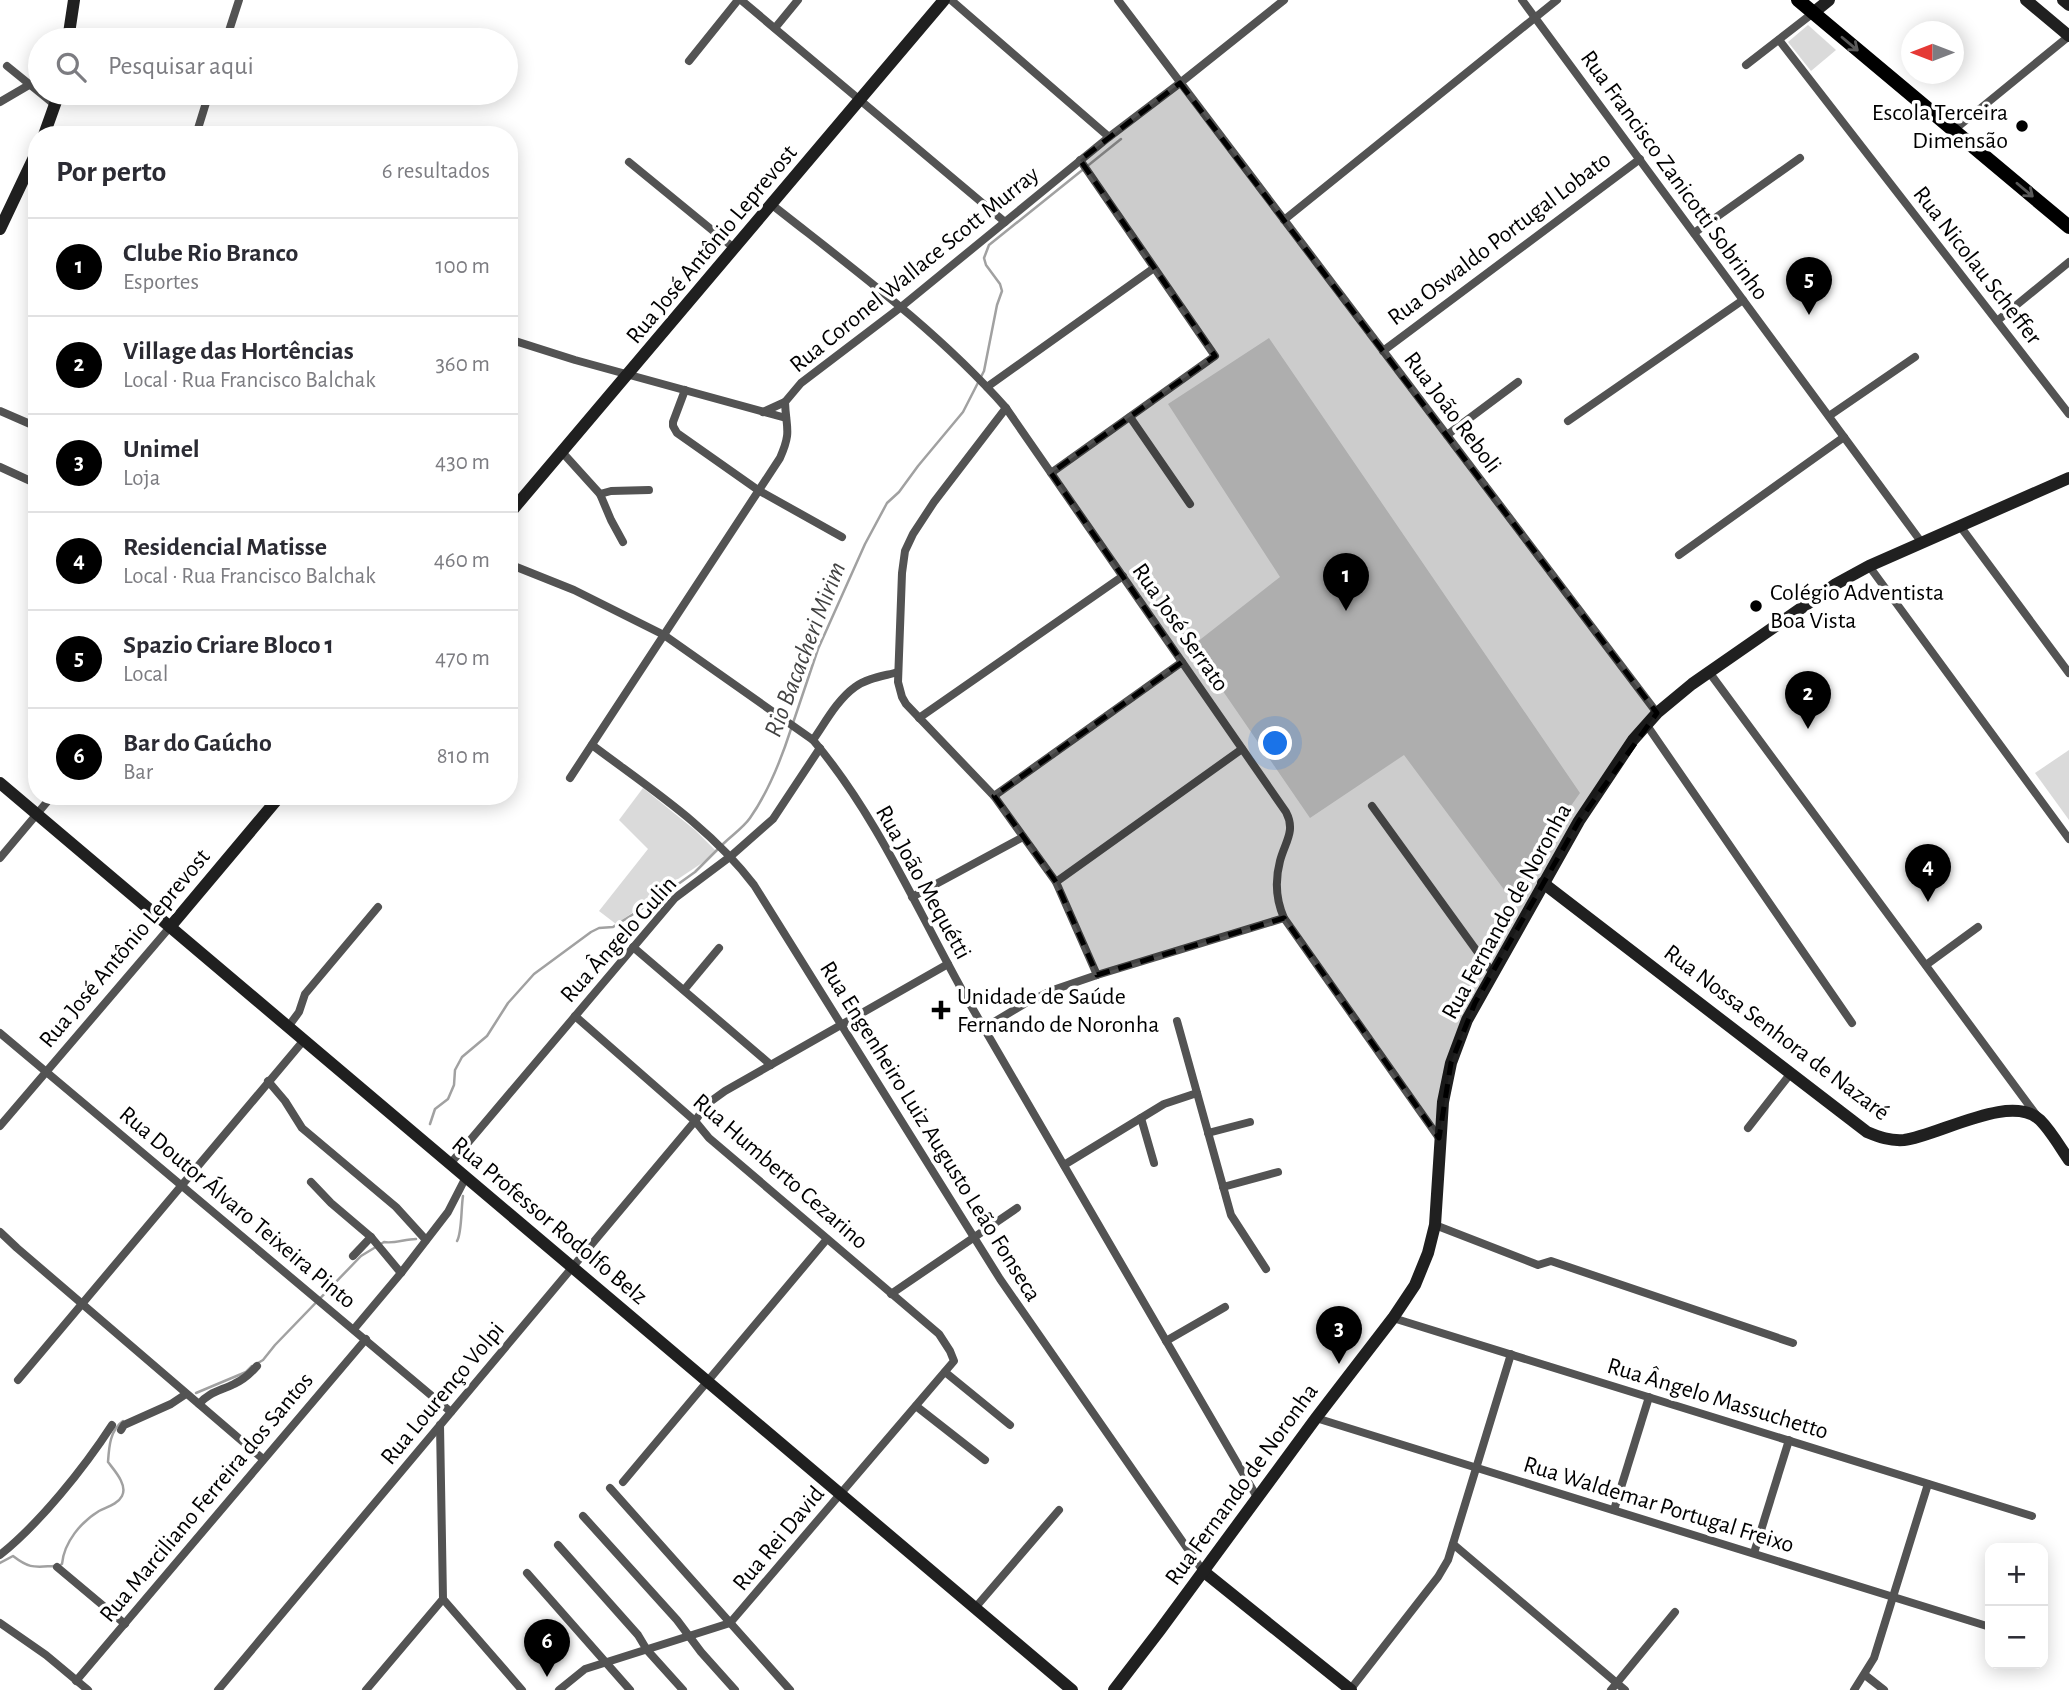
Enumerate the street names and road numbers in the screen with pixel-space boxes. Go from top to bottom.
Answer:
street label: Rua Francisco Zanicotti Sobrinho [1576,46,1773,305]
street label: Rua José Antônio Leprevost [622,140,802,349]
street label: Rua Oswaldo Portugal Lobato [1384,147,1616,330]
street label: Rua Coronel Wallace Scott Murray [786,162,1044,377]
street label: Rua Nicolau Scheffer [1908,182,2046,349]
street label: Rua João Reboli [1399,347,1505,478]
street label: Rua José Serrato [1127,559,1233,696]
street label: Rua Fernando de Noronha [1438,800,1576,1023]
street label: Rua João Mequétti [871,802,975,963]
street label: Rua José Antônio Leprevost [35,844,215,1053]
street label: Rua Ângelo Gulin [555,871,681,1007]
street label: Rua Nossa Senhora de Nazaré [1659,940,1894,1125]
street label: Rua Engenheiro Luiz Augusto Leão Fonseca [815,957,1045,1306]
street label: Rua Humberto Cezarino [688,1089,872,1254]
street label: Rua Doutor Álvaro Teixeira Pinto [115,1100,361,1314]
street label: Rua Professor Rodolfo Belz [447,1132,652,1309]
street label: Rua Lourenço Volpi [376,1318,509,1470]
street label: Rua Ângelo Massuchetto [1604,1352,1832,1444]
street label: Rua Marciliano Ferreira dos Santos [95,1368,318,1627]
street label: Rua Fernando de Noronha [1161,1379,1323,1590]
street label: Rua Waldemar Portugal Freixo [1521,1452,1797,1558]
street label: Rua Rei David [728,1482,829,1595]

